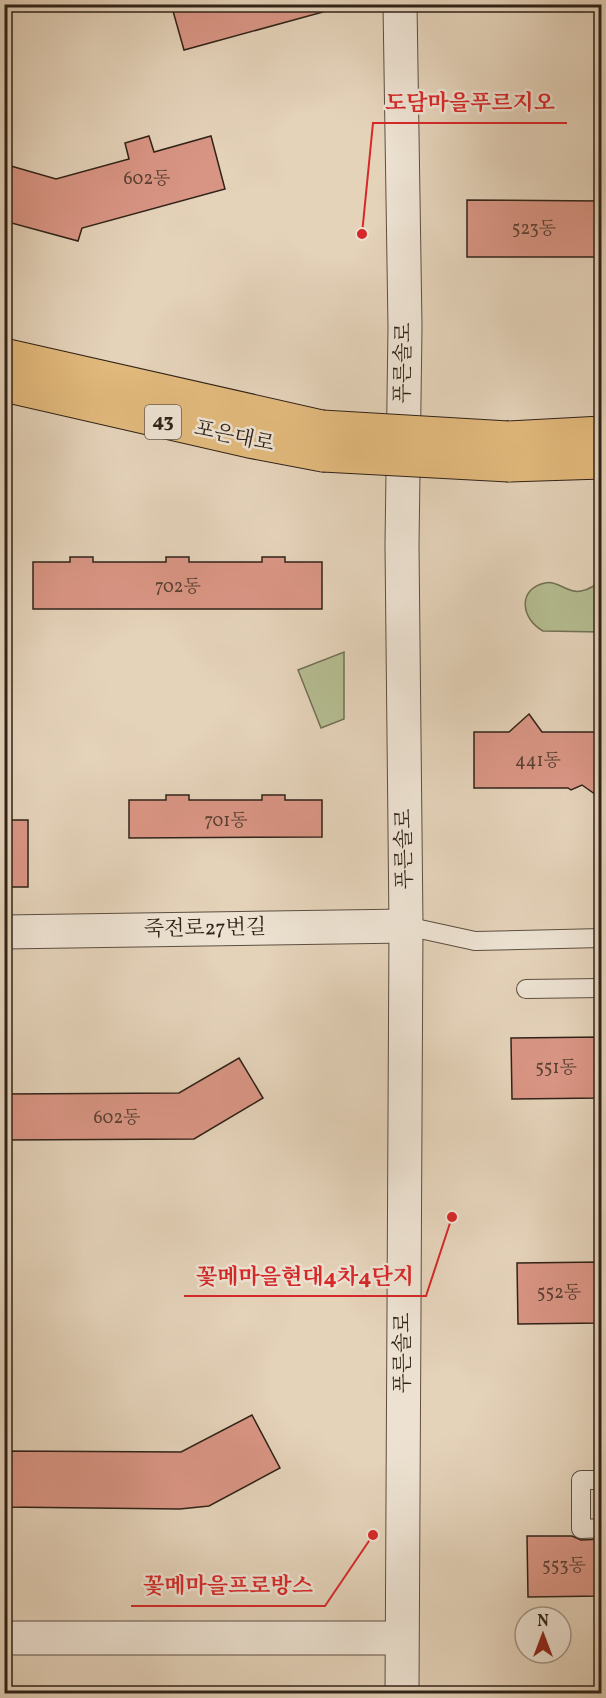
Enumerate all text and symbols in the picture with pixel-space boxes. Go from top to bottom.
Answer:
callout: 도담마을푸르지오 [373,83,567,123]
text: 도담마을푸르지오 [385,89,555,120]
house number: 602동 [124,167,170,192]
house number: 523동 [512,217,556,242]
street label: 푸른솔로 [389,322,419,404]
road number: 43 [145,405,181,439]
street label: 포은대로 [191,414,277,460]
house number: 702동 [155,575,201,600]
house number: 441동 [515,749,561,774]
street label: 푸른솔로 [390,808,420,890]
house number: 701동 [204,809,248,834]
street label: 죽전로27번길 [144,913,266,945]
house number: 551동 [535,1056,577,1081]
house number: 602동 [94,1106,140,1131]
callout: 꽃메마을현대4차4단지 [184,1256,426,1296]
text: 꽃메마을현대4차4단지 [196,1263,414,1294]
house number: 552동 [537,1281,581,1306]
street label: 푸른솔로 [389,1312,418,1394]
house number: 553동 [542,1554,586,1579]
callout: 꽃메마을프로방스 [131,1566,325,1606]
text: 꽃메마을프로방스 [143,1572,313,1603]
north arrow [513,1605,573,1665]
text: N [537,1611,549,1633]

